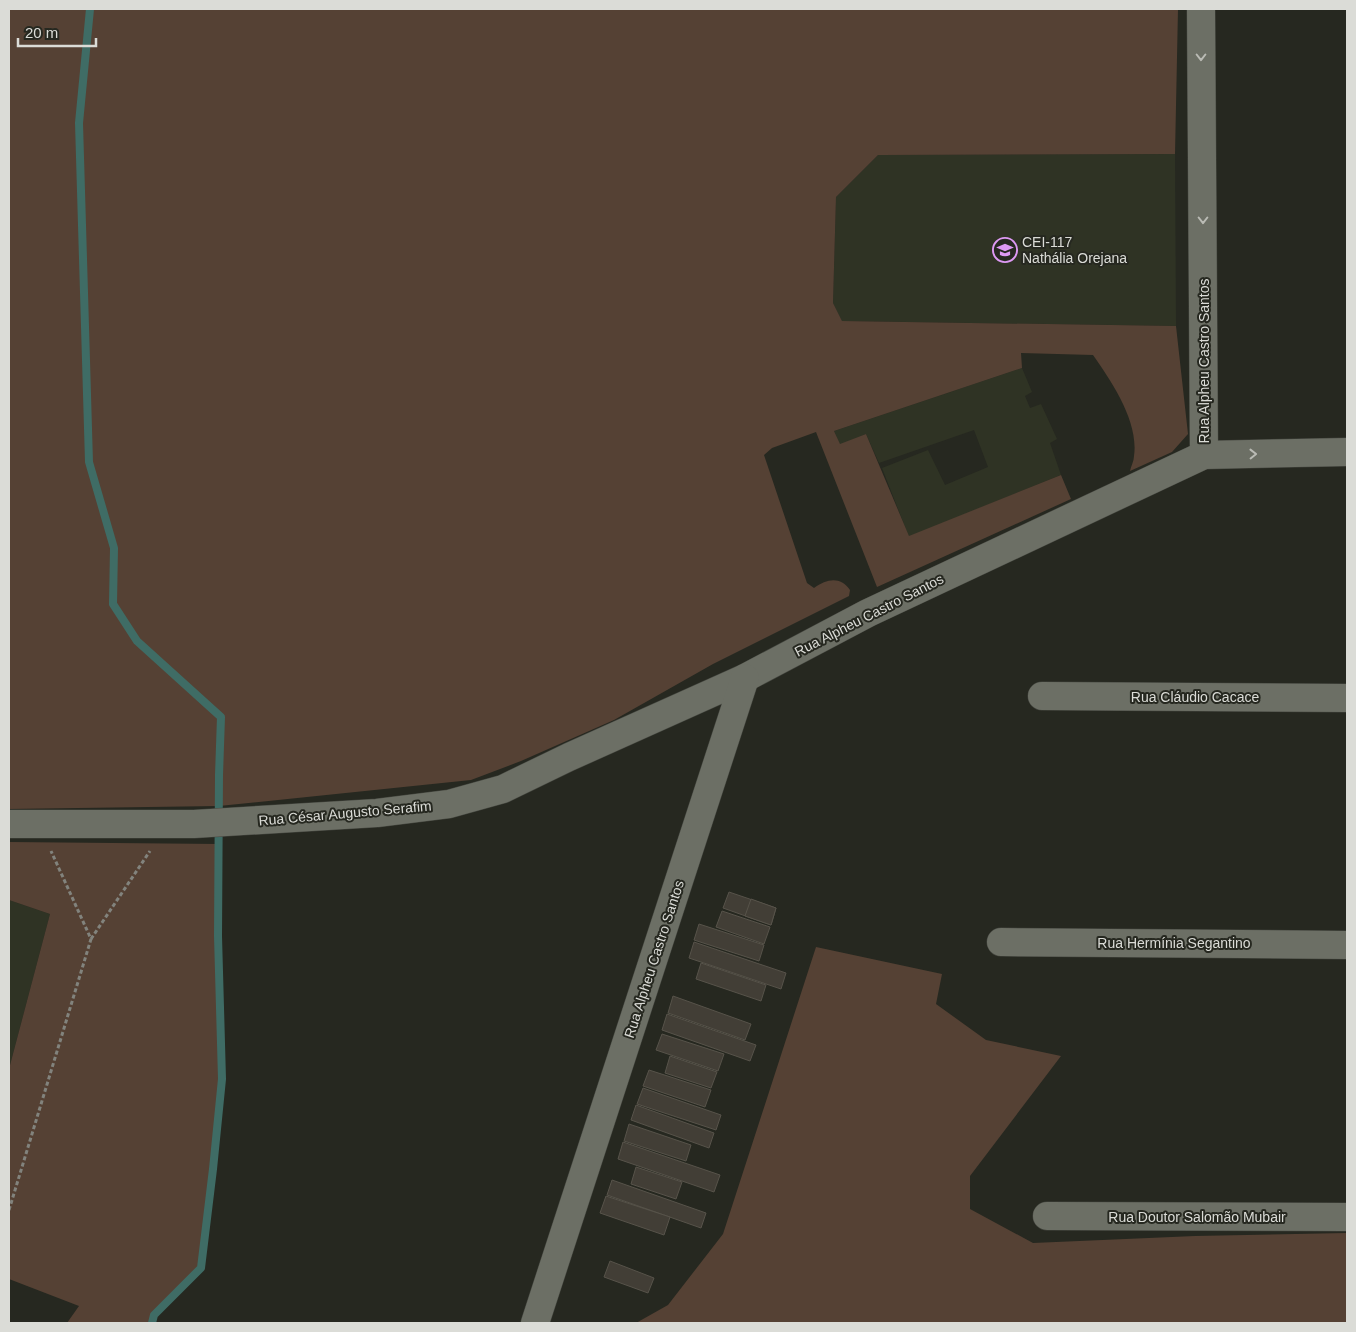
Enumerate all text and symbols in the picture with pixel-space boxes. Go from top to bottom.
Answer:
scale bar [18,15,95,47]
text: 20 m [25,24,58,41]
one-way arrow [1196,54,1206,62]
one-way arrow [1197,216,1208,224]
place label: CEI-117 Nathália Orejana [1022,234,1127,266]
school or university icon: CEI-117 Nathália Orejana [992,237,1018,263]
street label: Rua Alpheu Castro Santos [1196,279,1212,444]
one-way arrow [1250,449,1257,459]
street label: Rua Alpheu Castro Santos [792,570,946,660]
street label: Rua Cláudio Cacace [1131,689,1259,705]
street label: Rua César Augusto Serafim [258,797,432,829]
street label: Rua Alpheu Castro Santos [621,878,687,1040]
street label: Rua Hermínia Segantino [1097,935,1251,951]
street label: Rua Doutor Salomão Mubair [1108,1209,1286,1225]

